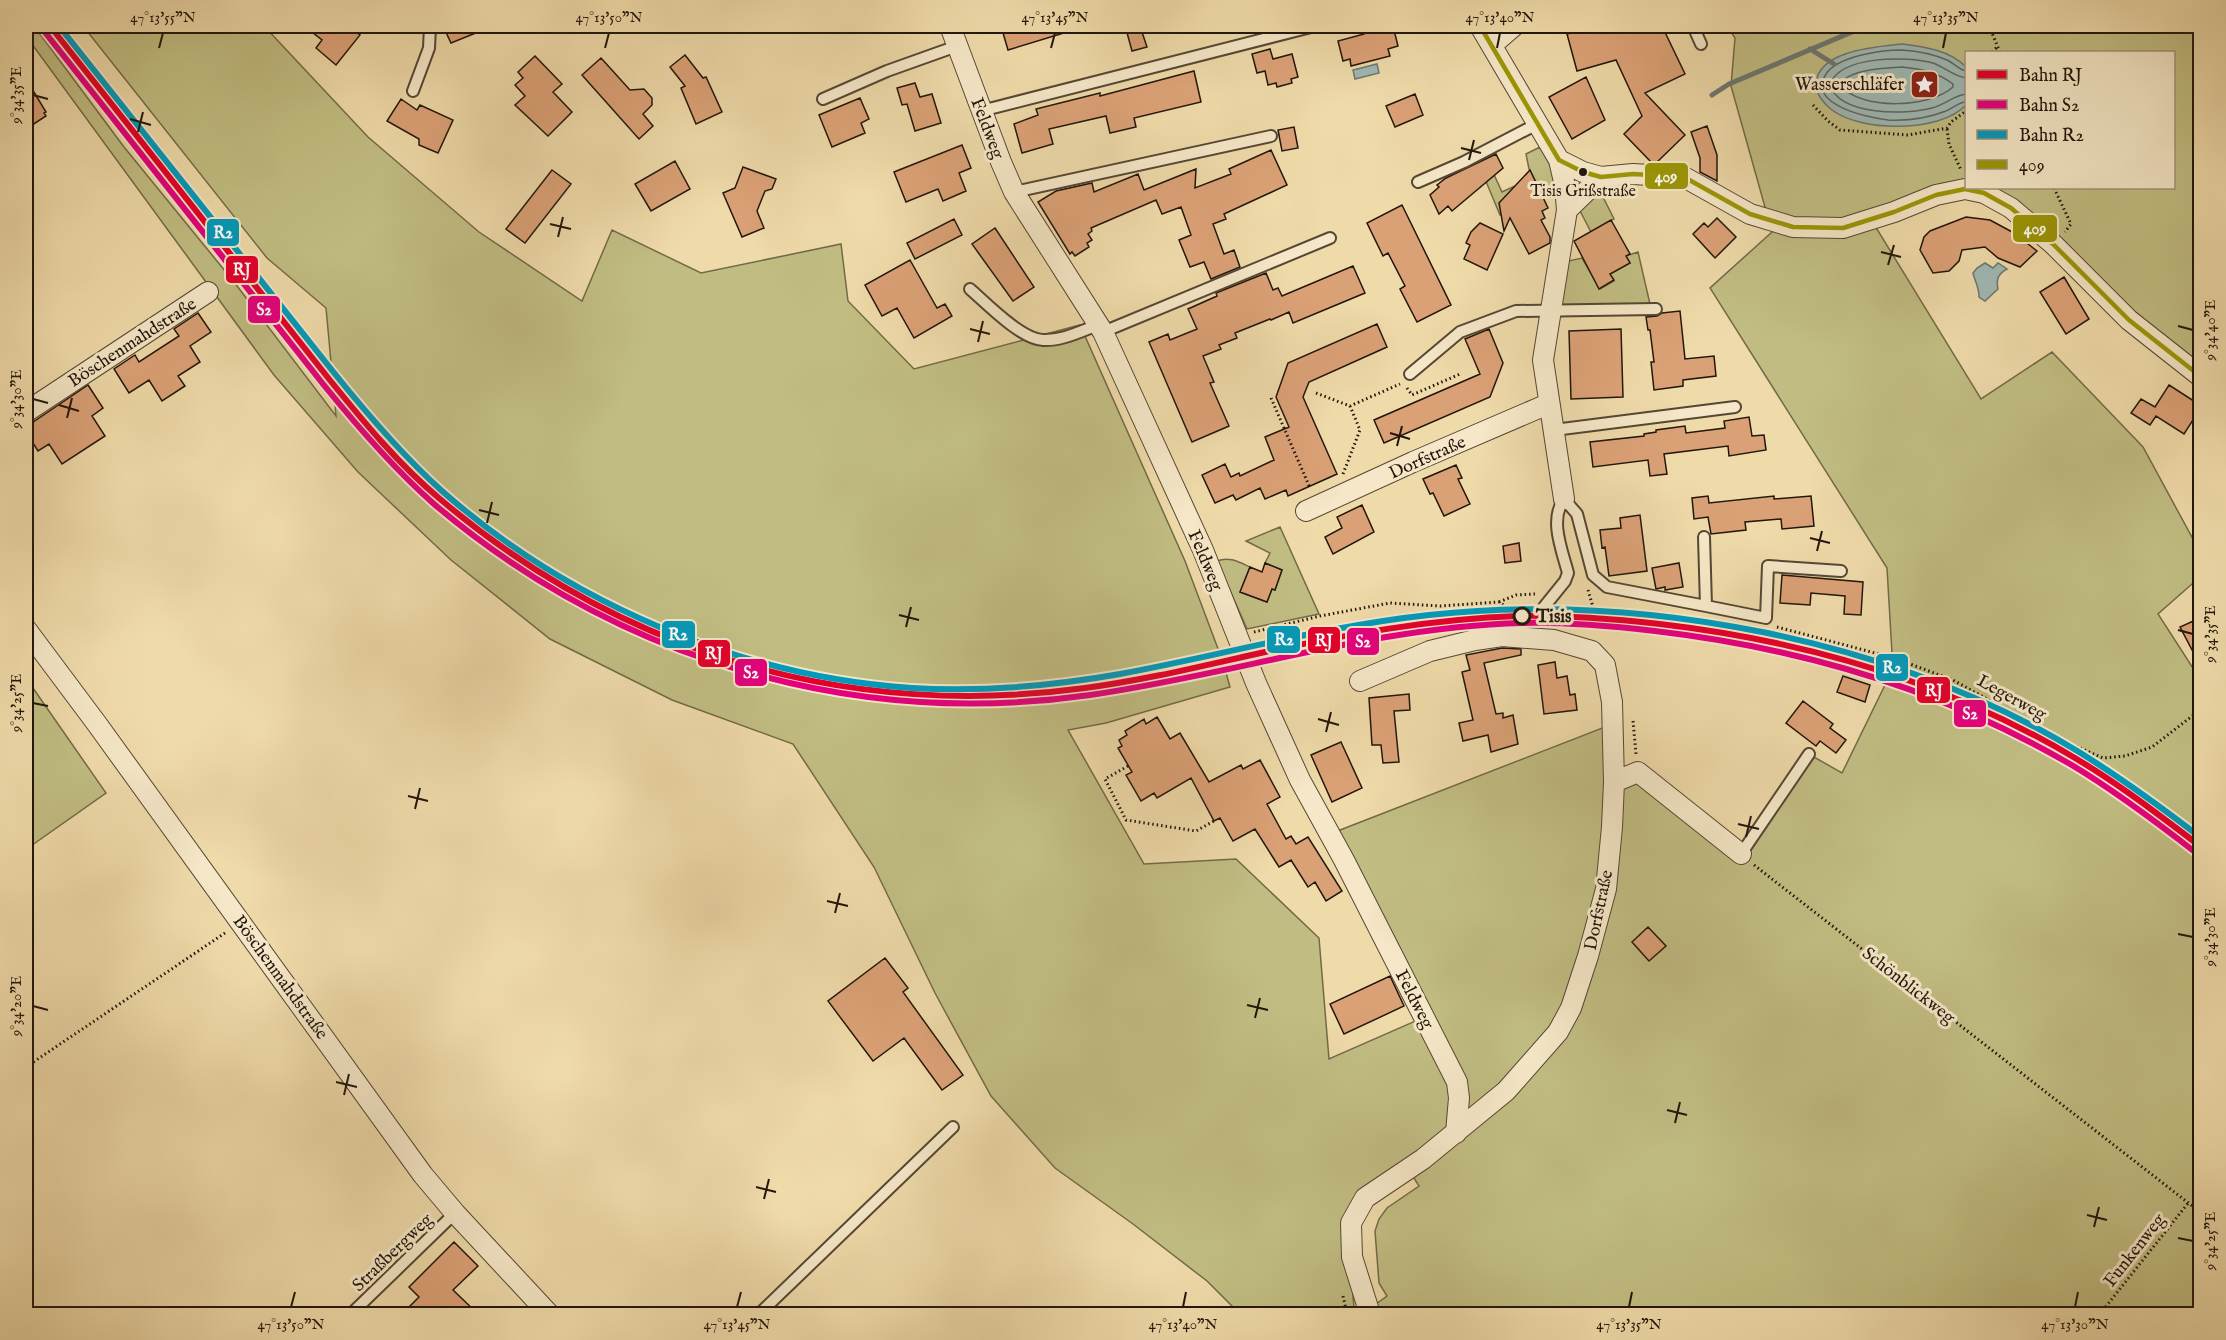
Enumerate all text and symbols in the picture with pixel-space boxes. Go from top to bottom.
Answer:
text: 47°13'55"N [130,8,196,27]
text: 47°13'50"N [575,8,643,27]
text: 47°13'45"N [1021,8,1089,27]
text: 47°13'40"N [1465,8,1535,27]
text: 47°13'35"N [1913,8,1979,27]
legend [1965,51,2175,189]
text: Bahn RJ [2019,65,2083,88]
text: 9°34'35"E [7,66,26,125]
place icon: Wasserschläfer [1909,68,1941,100]
place label: Wasserschläfer [1795,74,1904,97]
street label: Feldweg [964,95,1009,163]
text: Bahn S2 [2019,95,2079,118]
text: Bahn R2 [2019,125,2084,148]
text: 409 [2019,155,2045,178]
line badge: 409 [1644,162,1689,190]
marker: Tisis Grißstraße [1577,166,1589,178]
text: 409 [1655,168,1677,188]
place label: Tisis Grißstraße [1530,182,1636,202]
line badge: 409 [2012,214,2058,243]
line badge: R2 [206,218,240,247]
text: 409 [2024,220,2046,240]
text: R2 [213,224,233,244]
line badge: RJ [225,255,259,284]
text: RJ [233,261,252,281]
street label: Böschenmahdstraße [64,293,201,393]
line badge: S2 [247,295,281,324]
text: 9°34'40"E [2201,300,2220,361]
text: S2 [256,301,272,321]
text: 9°34'30"E [7,369,26,430]
street label: Dorfstraße [1386,431,1470,485]
street label: Feldweg [1182,527,1228,595]
text: 9°34'35"E [2201,605,2220,664]
place label: Tisis [1535,606,1572,629]
marker: Tisis [1513,607,1531,625]
line badge: R2 [661,620,696,649]
line badge: R2 [1266,625,1301,654]
text: R2 [668,626,688,646]
line badge: RJ [1307,626,1341,654]
line badge: S2 [1346,627,1380,656]
text: R2 [1274,631,1294,651]
text: RJ [1315,632,1334,652]
text: S2 [1355,633,1371,653]
line badge: RJ [697,639,731,668]
text: RJ [705,645,724,665]
line badge: R2 [1875,653,1909,682]
line badge: S2 [734,658,768,687]
text: R2 [1882,659,1902,679]
text: S2 [743,664,759,684]
street label: Legerweg [1973,670,2050,727]
text: 9°34'25"E [7,674,26,733]
line badge: RJ [1916,676,1951,704]
text: RJ [1925,682,1944,702]
line badge: S2 [1953,699,1987,728]
text: S2 [1962,705,1978,725]
street label: Dorfstraße [1580,868,1619,953]
text: 9°34'30"E [2201,907,2220,968]
street label: Böschenmahdstraße [227,911,333,1045]
street label: Schönblickweg [1857,943,1959,1030]
street label: Feldweg [1389,966,1438,1033]
text: 9°34'20"E [7,976,26,1037]
street label: Straßbergweg [348,1209,438,1297]
street label: Funkenweg [2099,1209,2171,1292]
text: 9°34'25"E [2201,1212,2220,1271]
text: 47°13'50"N [257,1315,325,1334]
text: 47°13'45"N [703,1315,771,1334]
text: 47°13'40"N [1148,1315,1218,1334]
text: 47°13'35"N [1596,1315,1662,1334]
text: 47°13'30"N [2041,1315,2109,1334]

